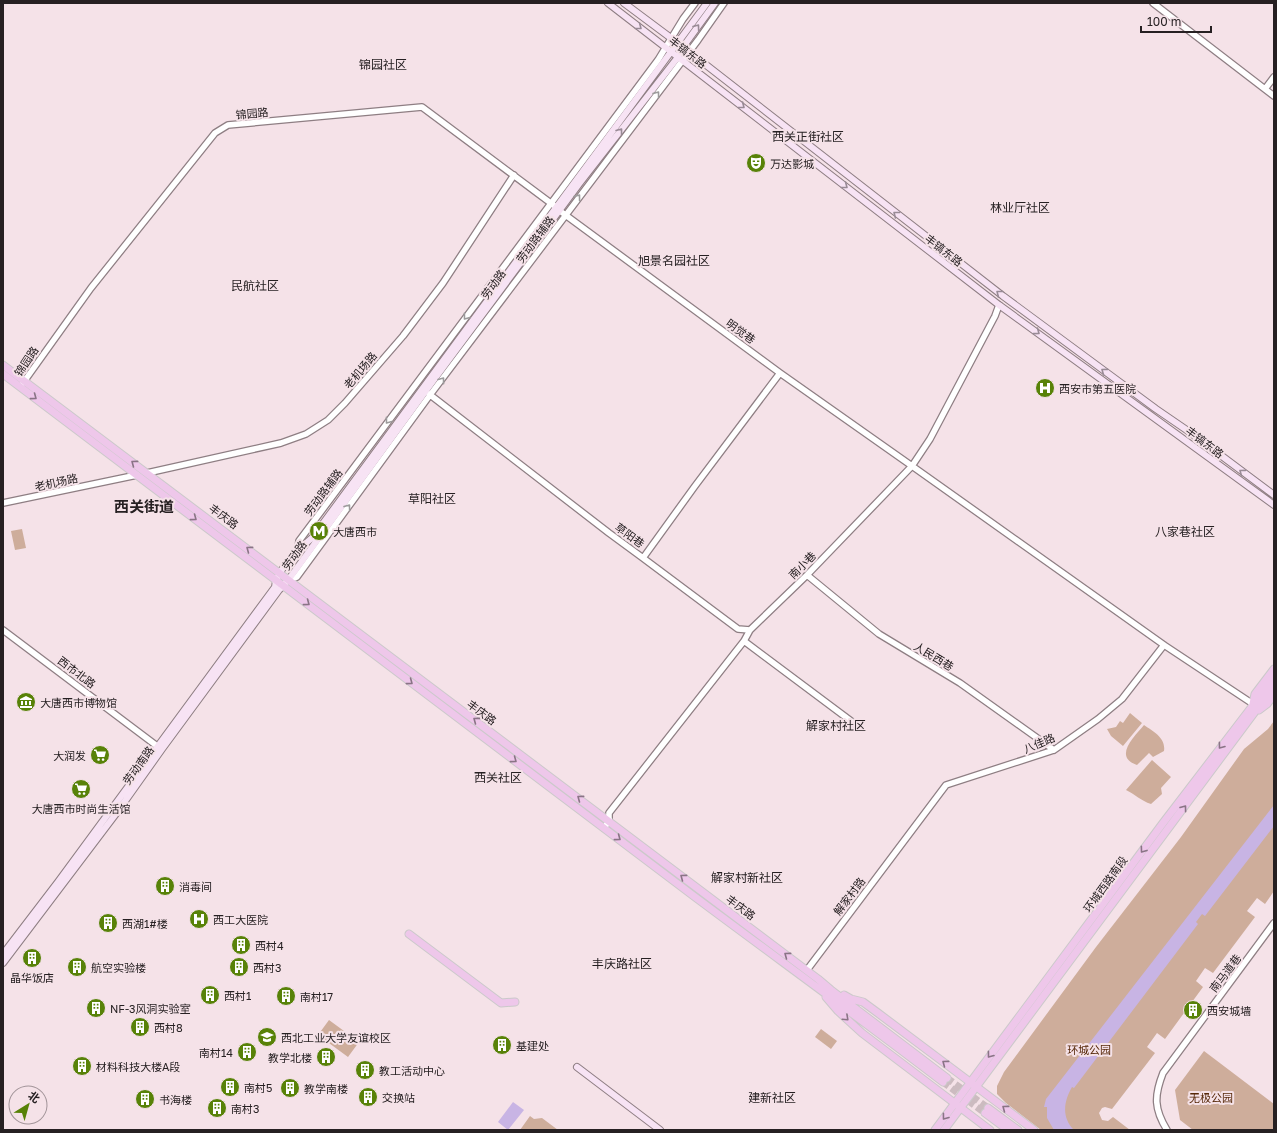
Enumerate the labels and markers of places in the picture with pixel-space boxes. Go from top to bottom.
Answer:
theatre icon: 万达影城 [745,152,767,174]
place label: 万达影城 [770,157,814,170]
hospital icon: 西安市第五医院 [1034,377,1056,399]
place label: 西安市第五医院 [1059,382,1136,395]
metro station icon: 大唐西市 [308,520,330,542]
place label: 大唐西市 [333,525,377,538]
museum icon: 大唐西市博物馆 [15,691,37,713]
place label: 大唐西市博物馆 [40,696,117,709]
supermarket icon: 大润发 [89,744,111,766]
place label: 大润发 [53,749,86,762]
supermarket icon: 大唐西市时尚生活馆 [70,778,92,800]
place label: 大唐西市时尚生活馆 [32,802,131,815]
building icon: 消毒间 [154,875,176,897]
place label: 消毒间 [179,880,212,893]
hospital icon: 西工大医院 [188,908,210,930]
building icon: 西湖1#楼 [97,912,119,934]
place label: 西工大医院 [213,913,268,926]
place label: 西湖1#楼 [122,917,168,930]
building icon: 西村4 [230,934,252,956]
place label: 西村4 [255,939,284,952]
building icon: 晶华饭店 [21,947,43,969]
building icon: 航空实验楼 [66,956,88,978]
building icon: 西村3 [228,956,250,978]
place label: 航空实验楼 [91,961,146,974]
place label: 西村3 [253,961,281,974]
place label: 晶华饭店 [10,971,54,984]
building icon: 西村1 [199,984,221,1006]
building icon: 南村17 [275,985,297,1007]
place label: 西村1 [224,989,251,1002]
place label: 南村17 [300,990,333,1003]
building icon: NF-3风洞实验室 [85,997,107,1019]
building icon: 西安城墙 [1182,999,1204,1021]
place label: NF-3风洞实验室 [110,1002,191,1015]
place label: 西安城墙 [1207,1004,1251,1017]
building icon: 西村8 [129,1016,151,1038]
place label: 西村8 [154,1021,183,1034]
school or university icon: 西北工业大学友谊校区 [256,1026,278,1048]
place label: 西北工业大学友谊校区 [281,1031,391,1044]
building icon: 基建处 [491,1034,513,1056]
place label: 基建处 [516,1039,549,1052]
building icon: 南村14 [236,1041,258,1063]
place label: 南村14 [199,1046,233,1059]
building icon: 教学北楼 [315,1046,337,1068]
place label: 教学北楼 [268,1051,312,1064]
building icon: 材料科技大楼A段 [71,1055,93,1077]
building icon: 教工活动中心 [354,1059,376,1081]
place label: 材料科技大楼A段 [96,1060,180,1073]
place label: 教工活动中心 [379,1064,445,1077]
building icon: 南村5 [219,1076,241,1098]
building icon: 教学南楼 [279,1077,301,1099]
place label: 南村5 [244,1081,272,1094]
place label: 教学南楼 [304,1082,348,1095]
building icon: 交换站 [357,1086,379,1108]
building icon: 书海楼 [134,1088,156,1110]
place label: 交换站 [382,1091,415,1104]
place label: 书海楼 [159,1093,192,1106]
building icon: 南村3 [206,1097,228,1119]
place label: 南村3 [231,1102,259,1115]

